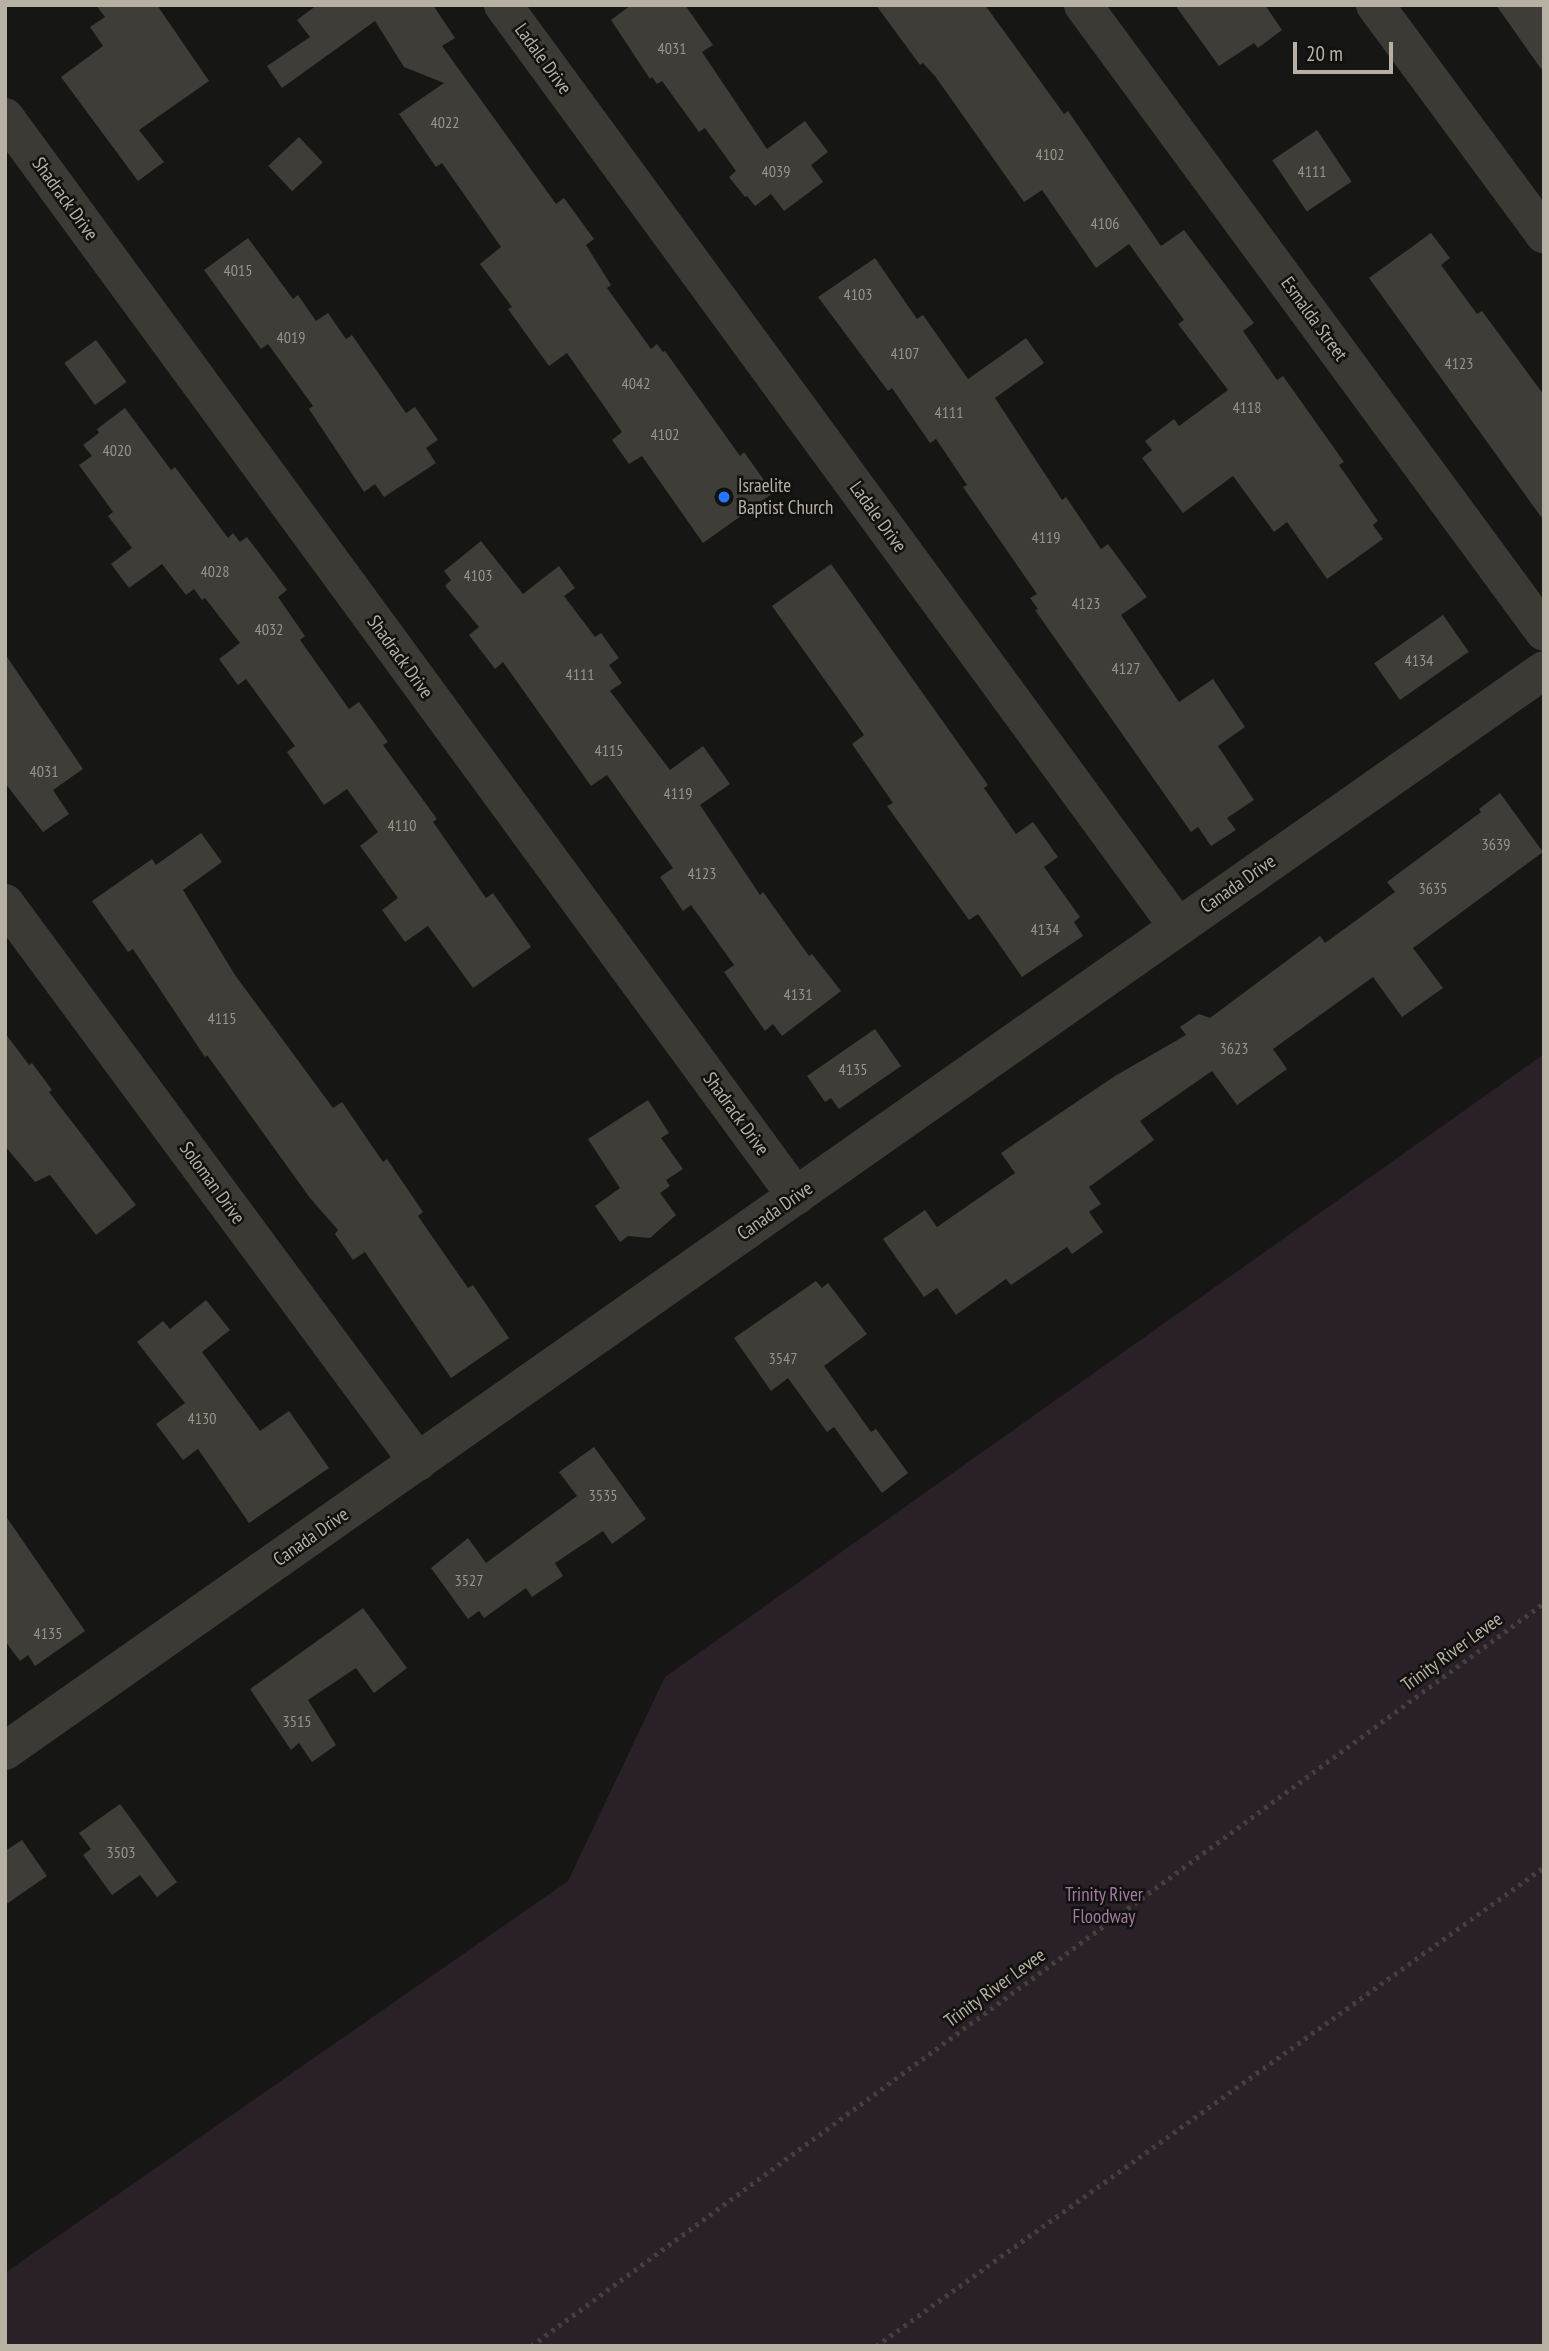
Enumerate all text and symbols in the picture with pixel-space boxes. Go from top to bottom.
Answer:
street label: Ladale Drive [510,19,576,99]
scale bar [1297,28,1397,72]
house number: 4031 [658,38,686,58]
text: 20 m [1306,40,1343,67]
house number: 4022 [431,112,459,132]
house number: 4102 [1036,144,1064,164]
street label: Shadrack Drive [27,153,103,245]
house number: 4039 [762,161,790,181]
house number: 4111 [1298,161,1326,181]
house number: 4106 [1091,213,1119,233]
house number: 4015 [224,260,252,280]
street label: Esmalda Street [1276,273,1352,365]
house number: 4103 [844,284,872,304]
house number: 4019 [277,327,305,347]
house number: 4107 [891,343,919,363]
house number: 4123 [1445,353,1473,373]
house number: 4042 [622,373,650,393]
house number: 4118 [1233,397,1261,417]
house number: 4111 [935,402,963,422]
house number: 4102 [651,424,679,444]
house number: 4020 [103,440,131,460]
place label: Israelite Baptist Church [738,475,833,519]
street label: Ladale Drive [845,477,911,557]
marker: Israelite Baptist Church [716,489,732,505]
house number: 4119 [1032,527,1060,547]
house number: 4028 [201,561,229,581]
house number: 4103 [464,565,492,585]
house number: 4123 [1072,593,1100,613]
street label: Shadrack Drive [362,611,438,703]
house number: 4032 [255,619,283,639]
house number: 4134 [1405,650,1433,670]
house number: 4127 [1112,658,1140,678]
house number: 4111 [566,664,594,684]
house number: 4115 [595,740,623,760]
house number: 4031 [30,761,58,781]
house number: 4119 [664,783,692,803]
house number: 4110 [388,815,416,835]
house number: 3639 [1482,834,1510,854]
street label: Canada Drive [1196,850,1280,918]
house number: 4123 [688,863,716,883]
house number: 3635 [1419,878,1447,898]
house number: 4134 [1031,919,1059,939]
house number: 4131 [784,984,812,1004]
house number: 4115 [208,1008,236,1028]
house number: 3623 [1220,1038,1248,1058]
house number: 4135 [839,1059,867,1079]
street label: Shadrack Drive [698,1068,774,1160]
street label: Soloman Drive [175,1138,249,1228]
street label: Canada Drive [733,1177,817,1245]
house number: 3547 [769,1348,797,1368]
house number: 4130 [188,1408,216,1428]
house number: 3535 [589,1485,617,1505]
street label: Canada Drive [269,1503,353,1571]
house number: 3527 [455,1570,483,1590]
street label: Trinity River Levee [1397,1607,1507,1697]
house number: 4135 [34,1623,62,1643]
house number: 3515 [283,1711,311,1731]
house number: 3503 [107,1842,135,1862]
park label: Trinity River Floodway [1065,1884,1143,1928]
street label: Trinity River Levee [940,1943,1050,2033]

